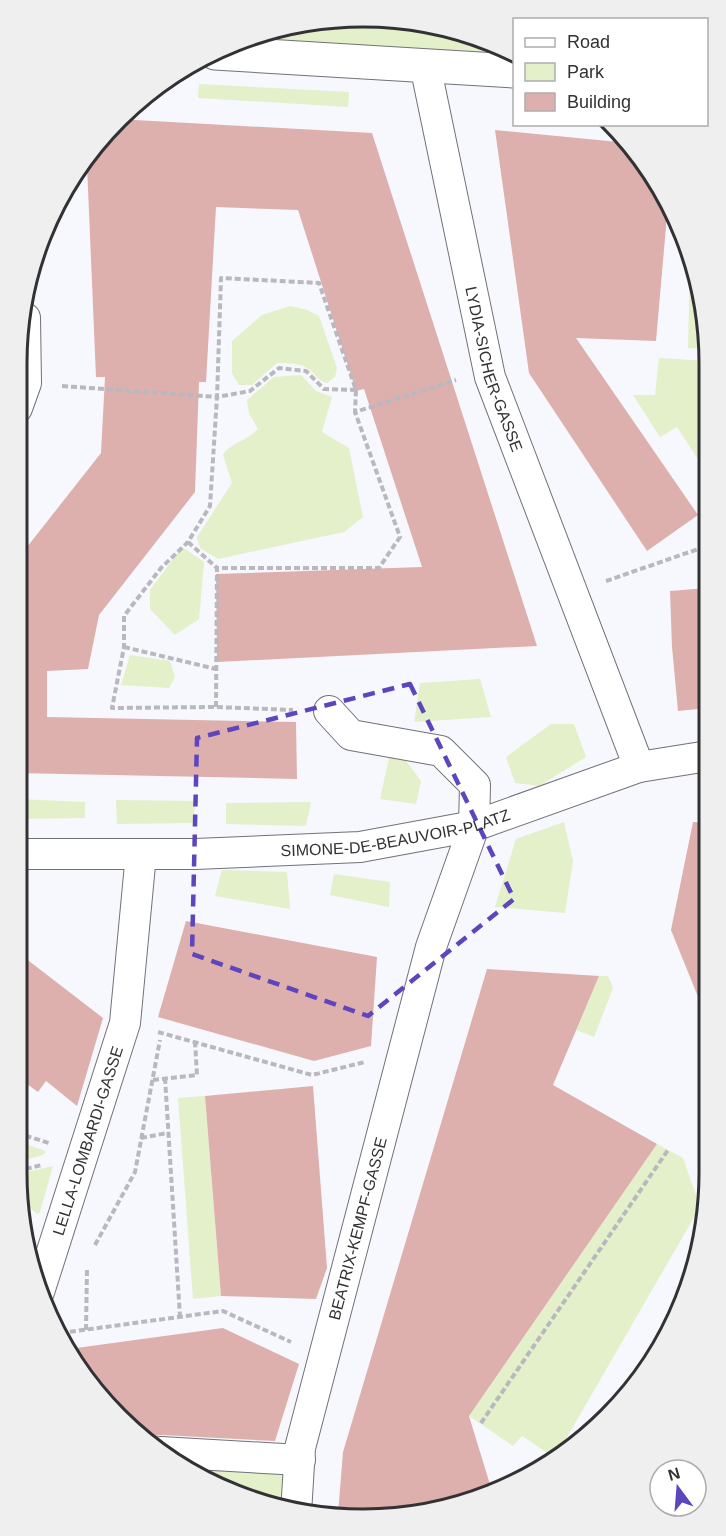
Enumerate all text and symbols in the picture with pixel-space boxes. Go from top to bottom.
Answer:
legend [513,18,708,126]
text: Road [567,32,610,52]
text: Park [567,62,605,82]
text: Building [567,92,631,112]
street label: LYDIA-SICHER-GASSE [463,285,526,454]
street label: SIMONE-DE-BEAUVOIR-PLATZ [280,805,512,859]
street label: LELLA-LOMBARDI-GASSE [49,1044,126,1237]
street label: BEATRIX-KEMPF-GASSE [325,1135,389,1322]
north arrow [648,1458,708,1518]
text: N [666,1464,682,1484]

